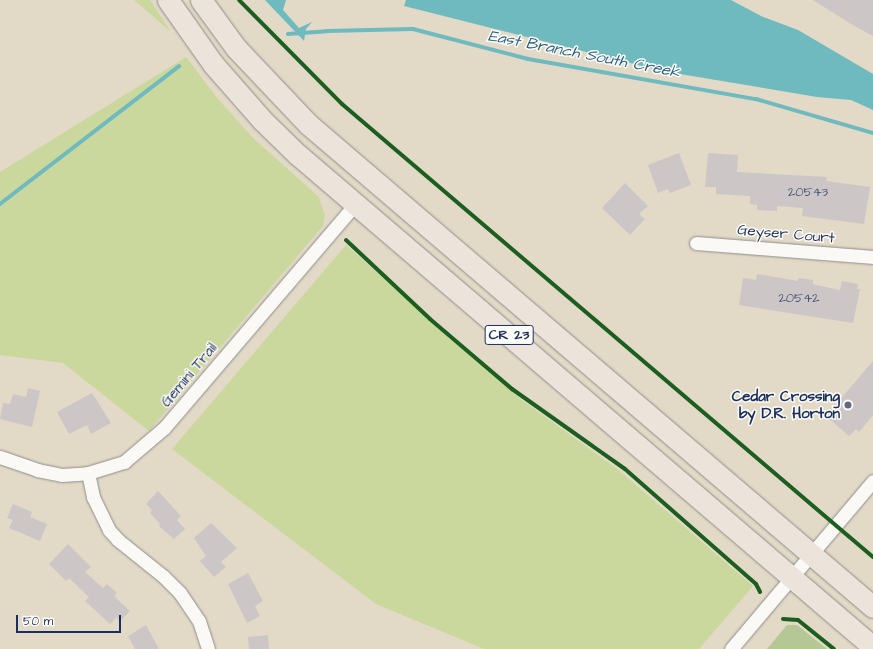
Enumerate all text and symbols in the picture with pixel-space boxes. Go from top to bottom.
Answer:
water label: East Branch South Creek [487,26,681,82]
house number: 20543 [788,184,828,200]
street label: Geyser Court [737,221,835,247]
house number: 20542 [778,290,820,306]
road number: CR 23 [484,323,534,347]
street label: Gemini Trail [157,339,221,411]
place label: Cedar Crossing by D.R. Horton [732,387,840,422]
marker: Cedar Crossing by D.R. Horton [843,400,853,410]
scale bar [18,607,123,633]
text: 50 m [23,613,53,630]

